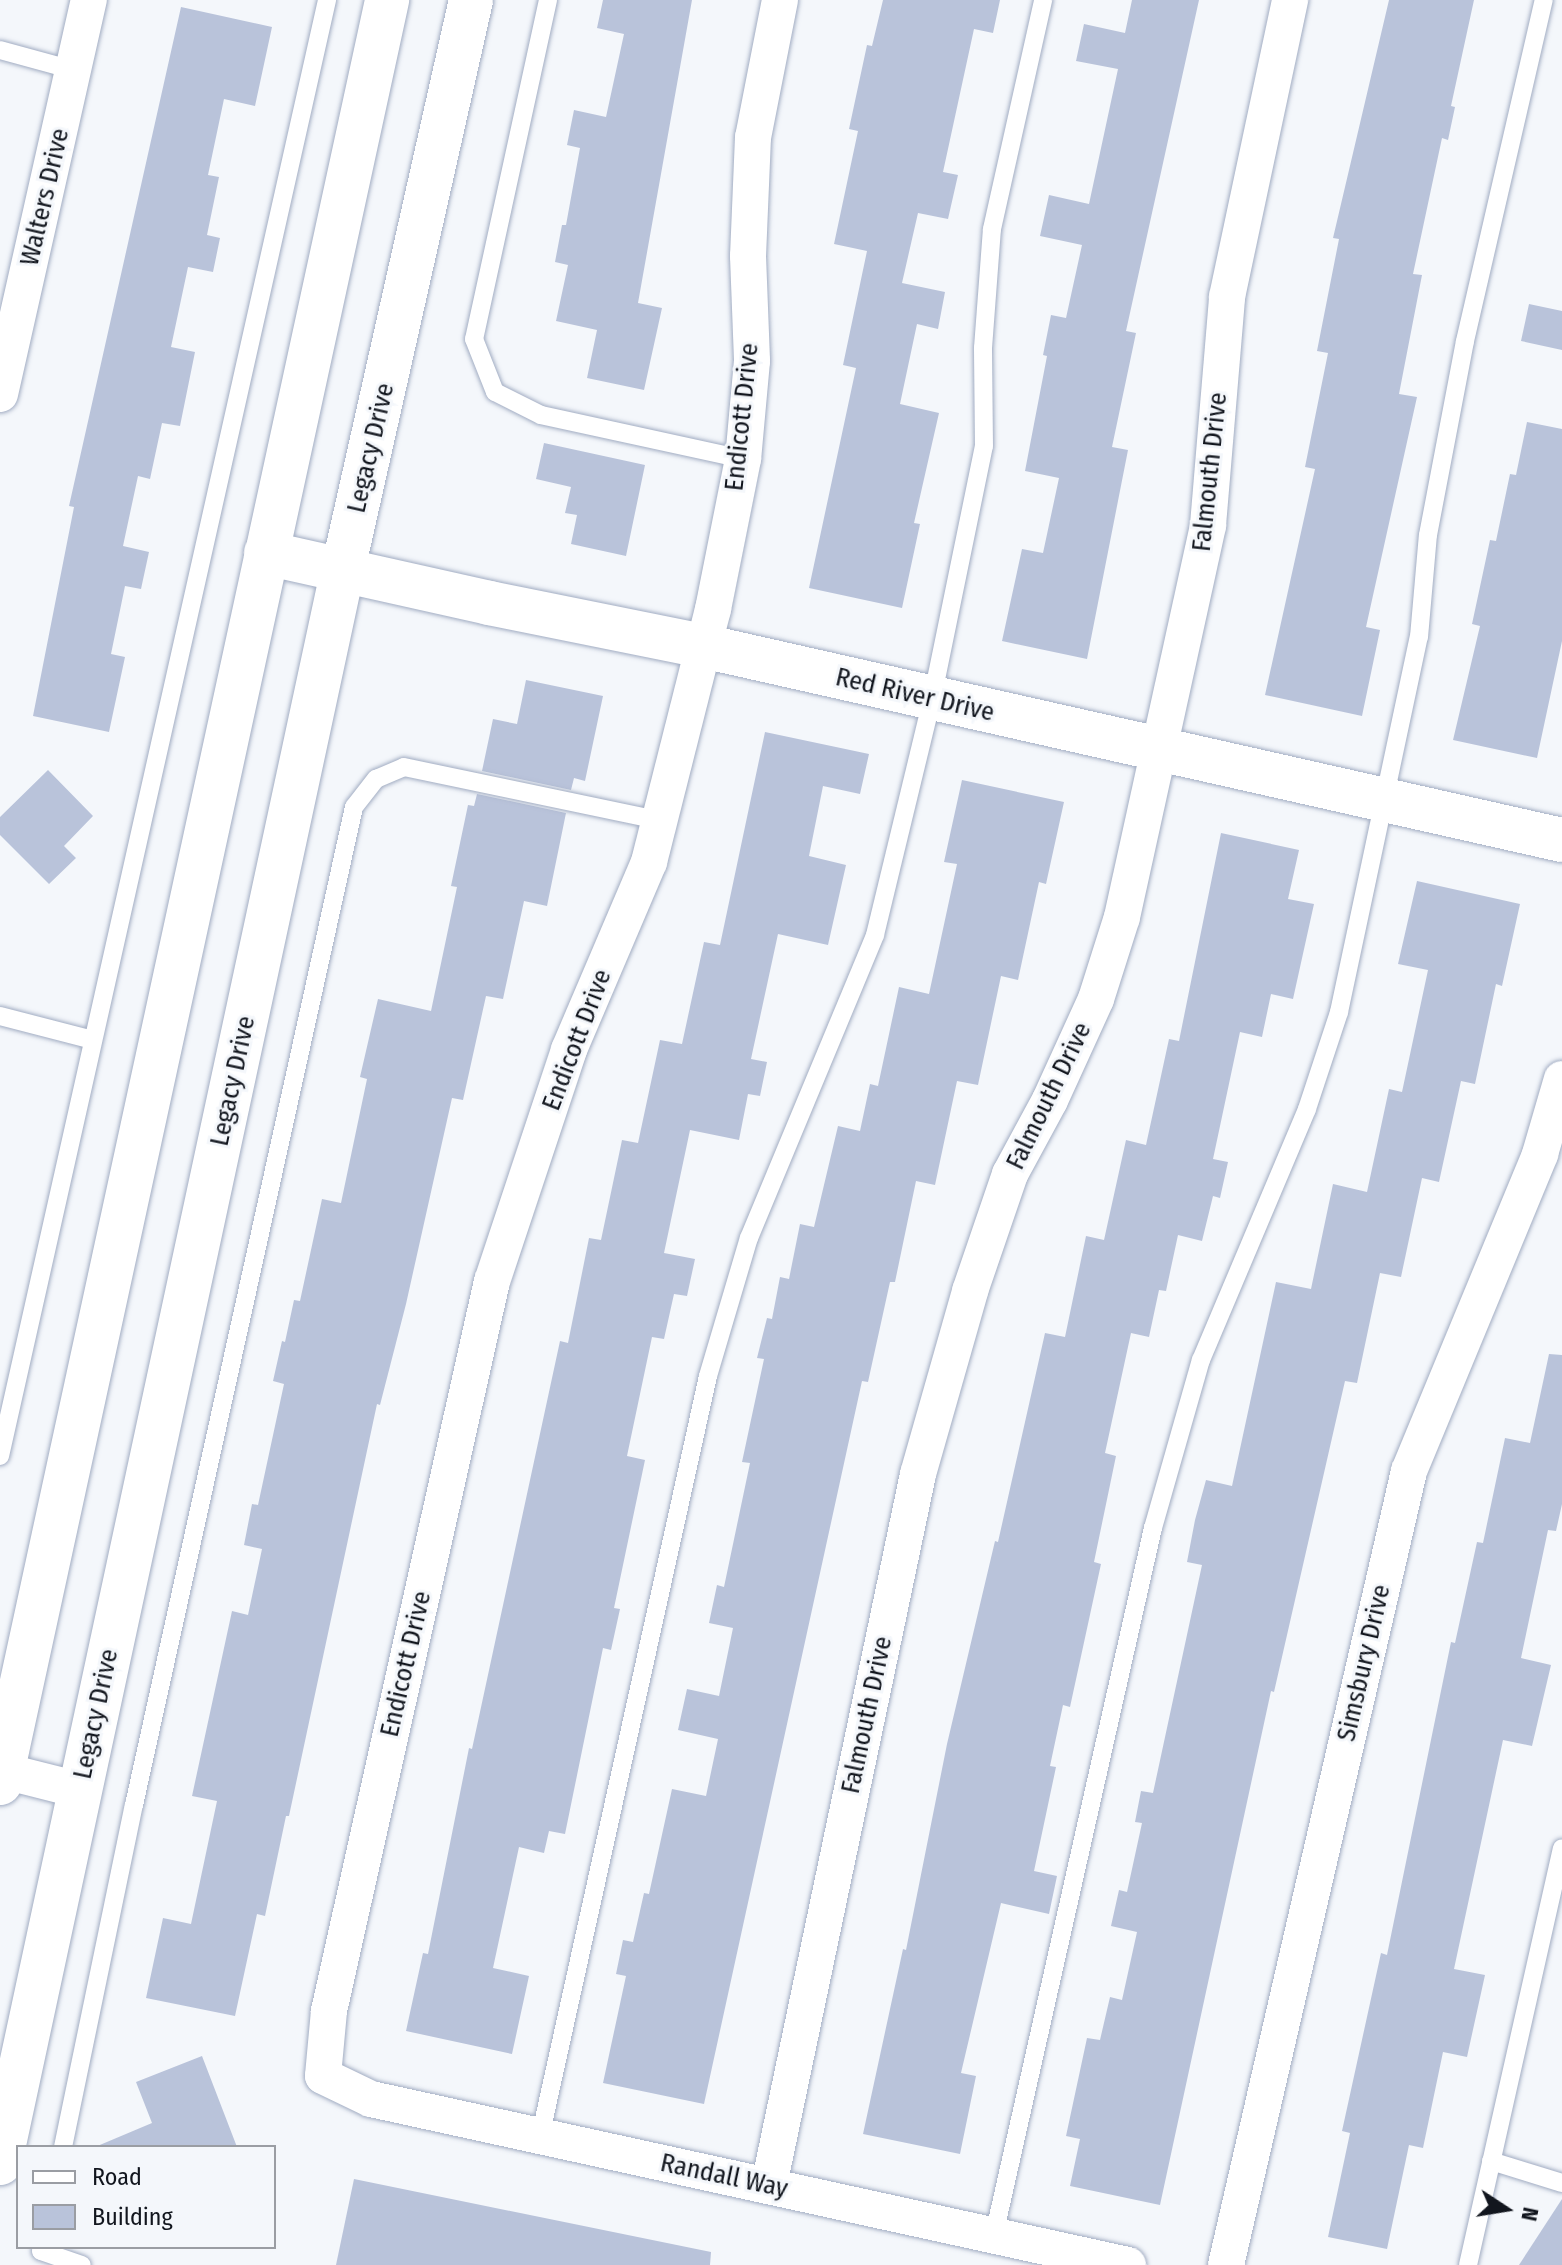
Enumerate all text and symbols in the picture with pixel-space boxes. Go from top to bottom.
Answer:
street label: Walters Drive [14,125,76,269]
street label: Endicott Drive [719,341,765,493]
street label: Legacy Drive [341,380,401,516]
street label: Falmouth Drive [1186,391,1234,553]
street label: Red River Drive [833,662,997,728]
street label: Endicott Drive [536,965,618,1115]
street label: Legacy Drive [204,1013,262,1149]
street label: Falmouth Drive [1000,1017,1098,1175]
street label: Simsbury Drive [1331,1582,1397,1744]
street label: Endicott Drive [374,1588,438,1740]
street label: Falmouth Drive [835,1634,899,1796]
street label: Legacy Drive [67,1646,125,1782]
legend [16,2145,276,2249]
street label: Randall Way [658,2147,790,2205]
text: Road [92,2163,142,2191]
north arrow [1466,2169,1546,2249]
text: Building [92,2203,173,2231]
text: N [1515,2205,1545,2223]

